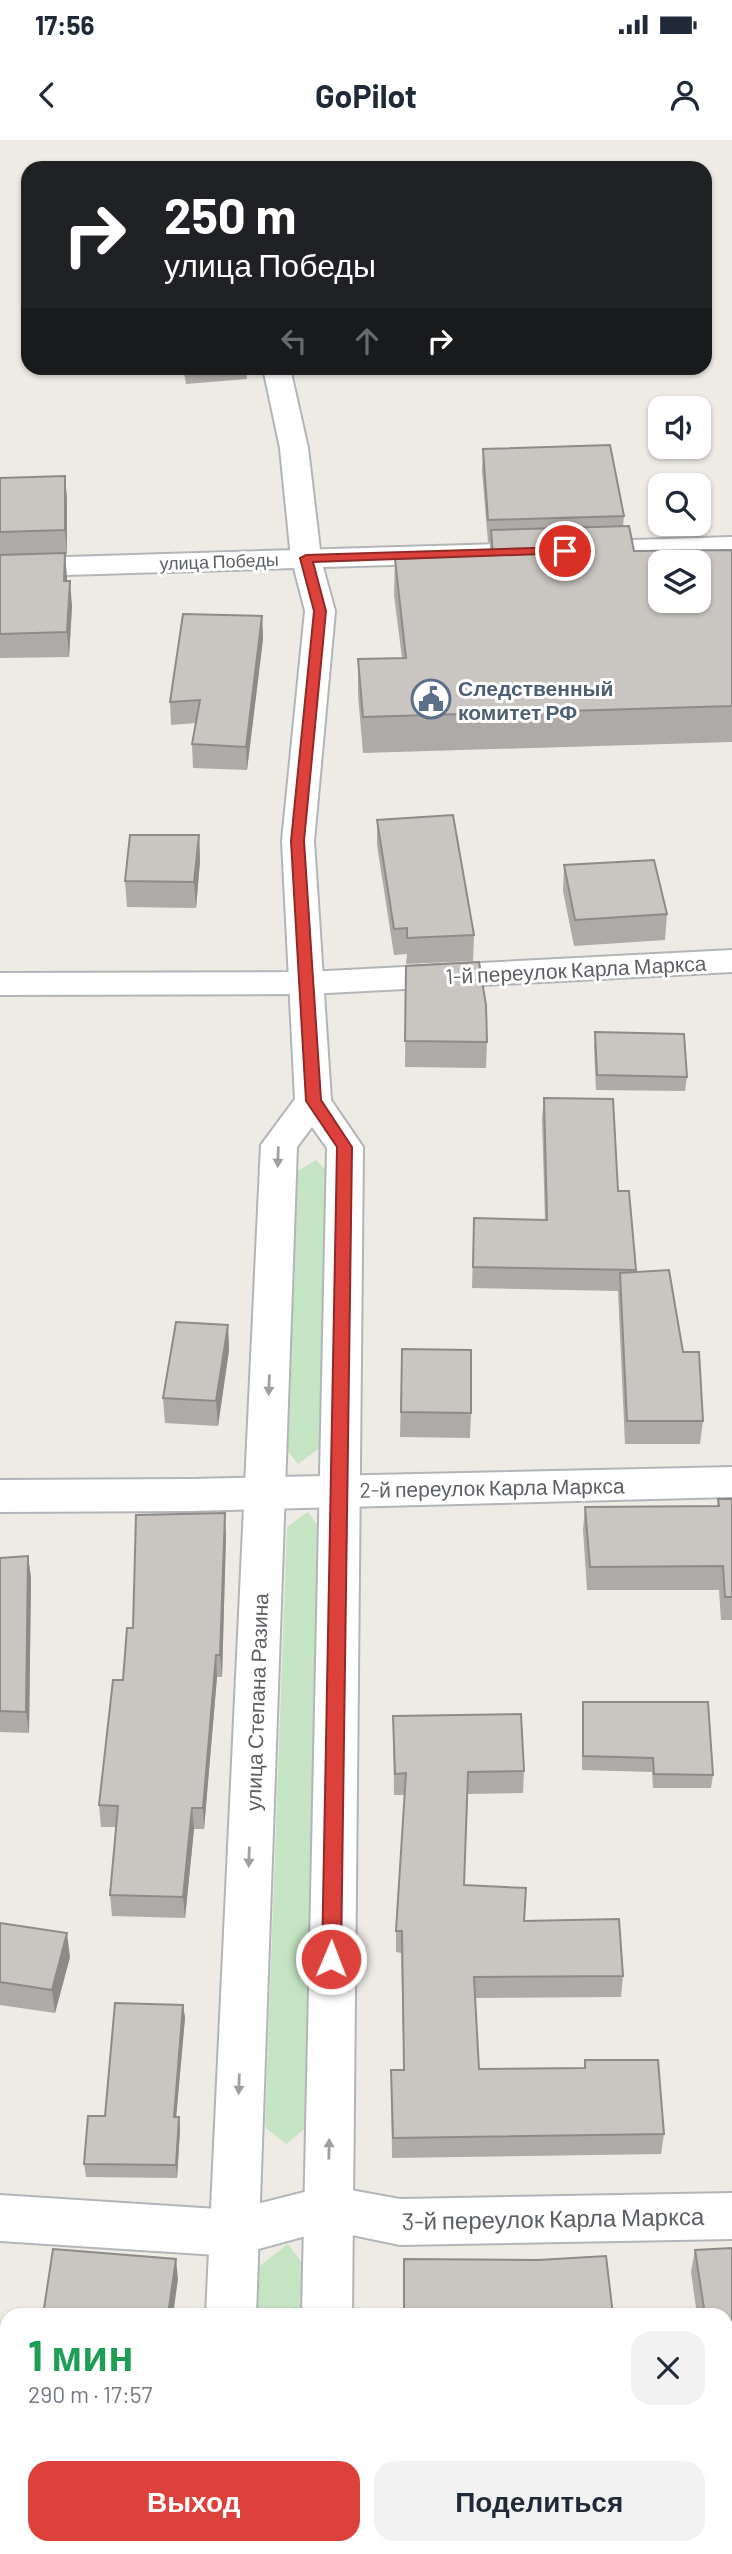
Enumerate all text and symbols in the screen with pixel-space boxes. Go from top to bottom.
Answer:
text: 17:56 [35,9,95,40]
icon: back [28,76,66,114]
text: GoPilot [315,76,417,114]
icon: person [666,76,704,114]
text: 250 m [164,185,297,244]
icon: right [49,189,140,280]
text: улица Победы [164,245,376,283]
icon: left [275,322,313,360]
icon: ahead [348,322,386,360]
icon: right [421,322,459,360]
map controls [648,396,711,613]
button: sound [648,396,711,459]
button: search [648,473,711,536]
pin [535,521,595,581]
icon: arrive [546,532,584,570]
street label: улица Победы [159,548,279,574]
button: layers [648,550,711,613]
place label: Следственный комитет РФ [458,675,613,724]
public building icon: Следственный комитет РФ [410,678,452,720]
street label: 1-й переулок Карла Маркса [445,950,707,988]
one-way arrow [273,1146,284,1168]
one-way arrow [264,1374,275,1396]
street label: 2-й переулок Карла Маркса [359,1472,625,1502]
street label: улица Степана Разина [240,1592,272,1811]
one-way arrow [244,1846,255,1868]
position arrow [294,1922,368,1996]
one-way arrow [234,2073,245,2095]
one-way arrow [323,2138,334,2160]
street label: 3-й переулок Карла Маркса [402,2201,705,2235]
text: 1 мин [28,2329,134,2379]
button: close [631,2331,705,2405]
text: 290 m · 17:57 [28,2380,152,2408]
button: Выход [28,2461,360,2541]
button: Поделиться [374,2461,705,2541]

